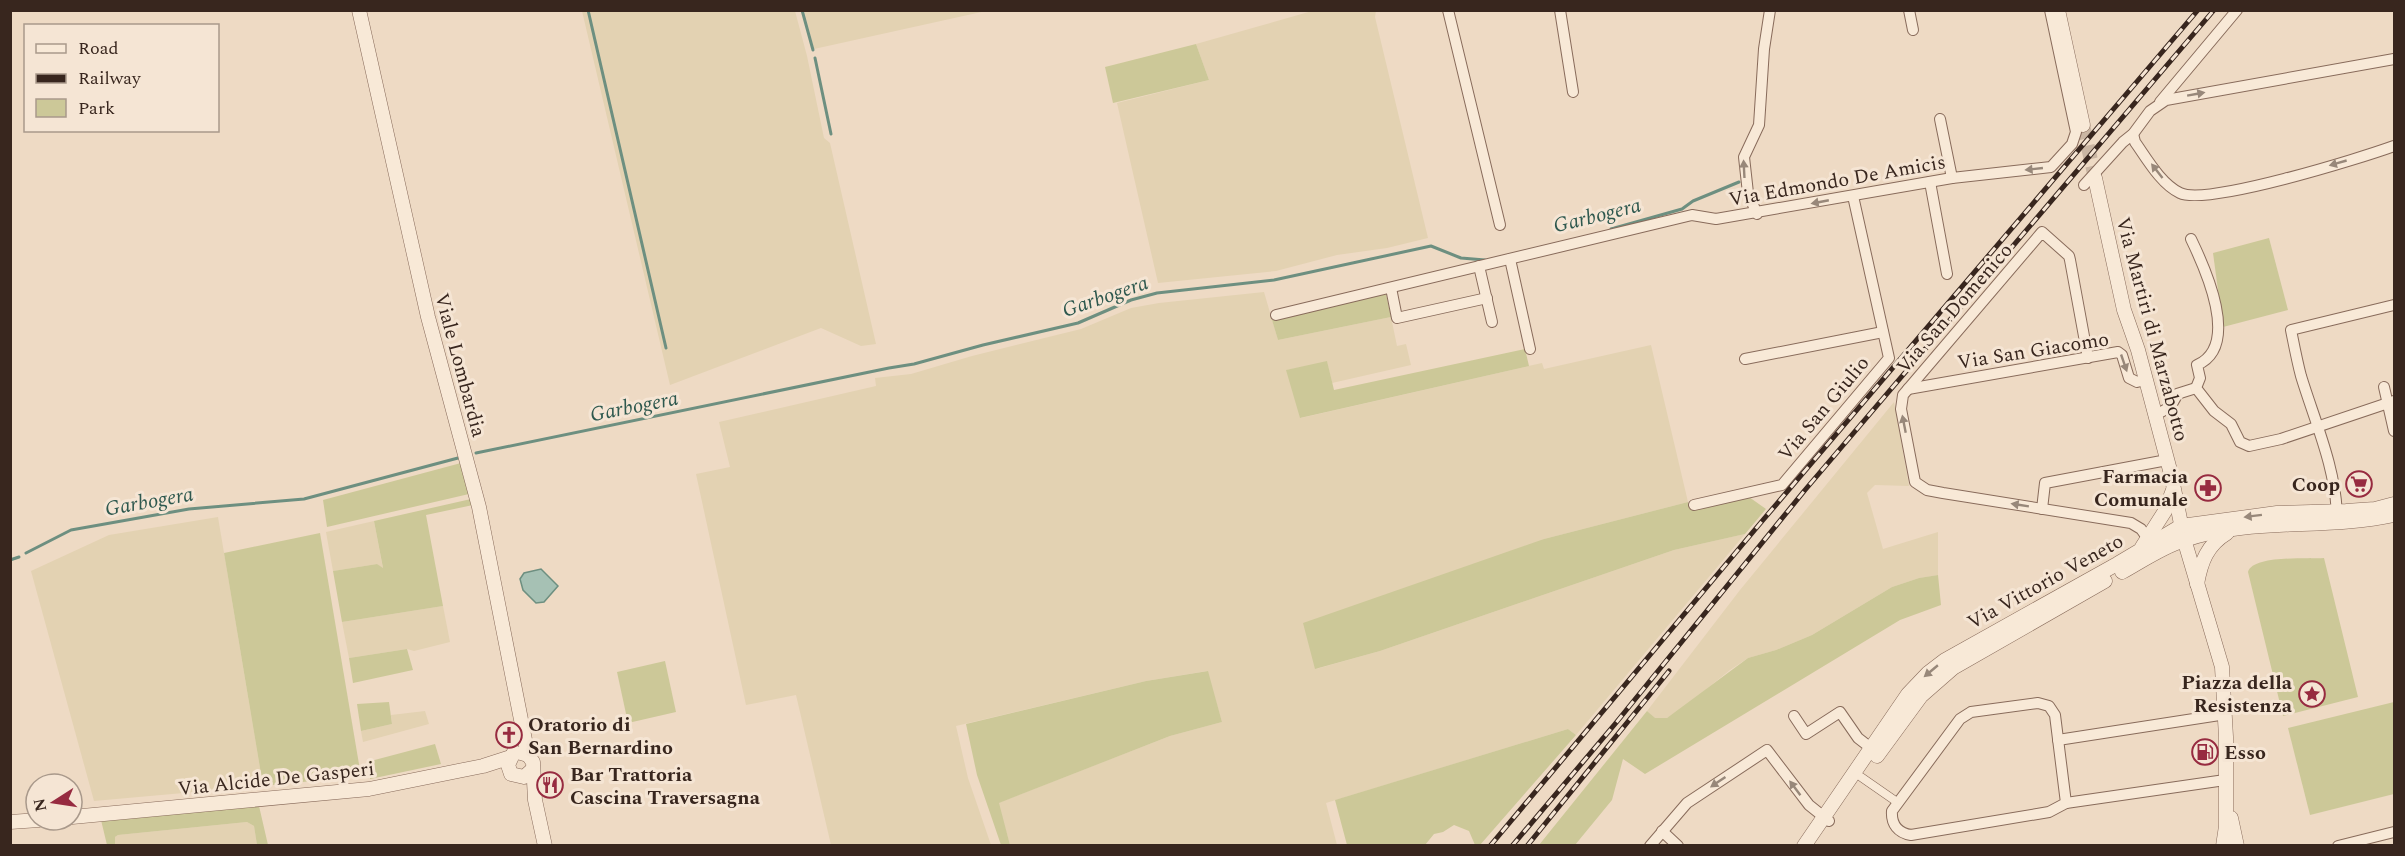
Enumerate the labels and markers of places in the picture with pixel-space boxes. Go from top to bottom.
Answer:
place label: Farmacia Comunale [2094,462,2189,515]
supermarket icon: Coop [2344,469,2374,499]
place label: Coop [2292,470,2340,500]
pharmacy icon: Farmacia Comunale [2193,473,2223,503]
place label: Piazza della Resistenza [2181,668,2293,721]
place icon: Piazza della Resistenza [2297,679,2327,709]
place label: Oratorio di San Bernardino [528,710,673,763]
church icon: Oratorio di San Bernardino [494,720,524,750]
fuel station icon: Esso [2190,737,2220,767]
place label: Esso [2224,738,2266,768]
place label: Bar Trattoria Cascina Traversagna [570,760,761,813]
restaurant icon: Bar Trattoria Cascina Traversagna [535,770,565,800]

